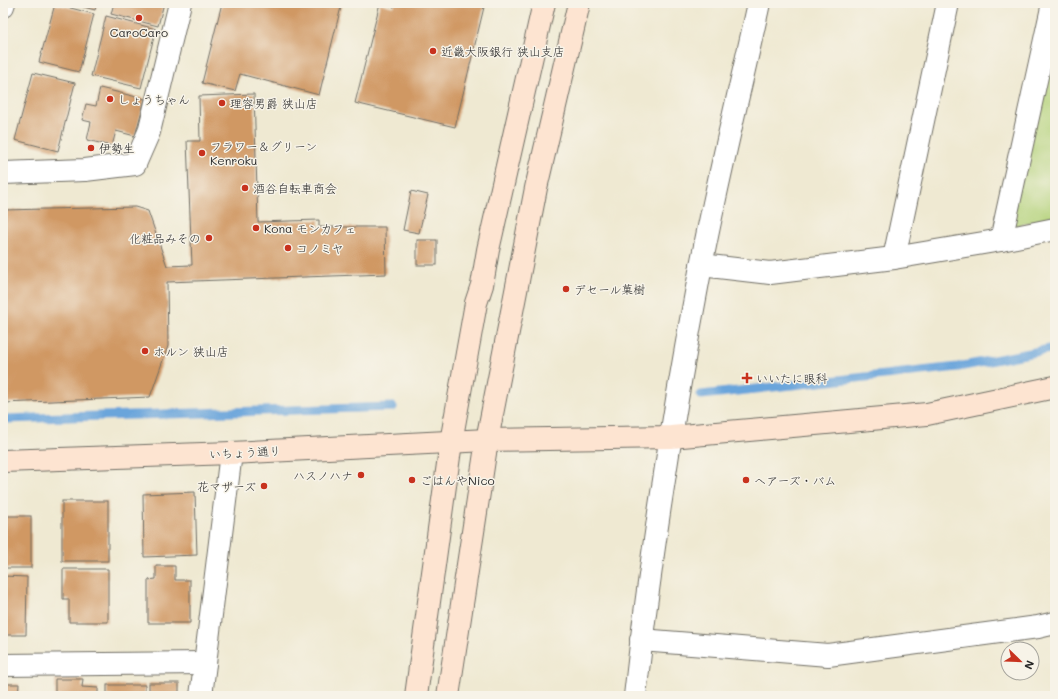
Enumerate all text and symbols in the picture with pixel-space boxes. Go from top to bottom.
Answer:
marker: CaroCaro [134,13,144,23]
place label: CaroCaro [110,24,168,40]
place label: 近畿大阪銀行 狭山支店 [441,43,565,59]
marker: 近畿大阪銀行 狭山支店 [428,46,438,56]
place label: しょうちゃん [118,91,190,107]
marker: しょうちゃん [105,94,115,104]
place label: 理容男爵 狭山店 [230,95,318,111]
marker: 理容男爵 狭山店 [217,98,227,108]
place label: フラワー＆グリーン Kenroku [210,138,317,168]
place label: 伊勢生 [99,140,135,156]
marker: 伊勢生 [86,143,96,153]
marker: フラワー＆グリーン Kenroku [197,148,207,158]
place label: 酒谷自転車商会 [253,180,337,196]
marker: 酒谷自転車商会 [240,183,250,193]
place label: Kona モンカフェ [264,220,356,236]
marker: Kona モンカフェ [251,223,261,233]
place label: 化粧品みその [129,230,201,246]
marker: 化粧品みその [204,233,214,243]
place label: コノミヤ [296,240,344,256]
marker: コノミヤ [283,243,293,253]
place label: デセール菓樹 [574,281,645,297]
marker: デセール菓樹 [561,284,571,294]
place label: ホルン 狭山店 [153,343,229,359]
marker: ホルン 狭山店 [140,346,150,356]
place label: いいたに眼科 [756,370,828,386]
marker: いいたに眼科 [741,372,753,384]
street label: いちょう通り [209,442,281,462]
place label: ハスノハナ [293,467,353,483]
marker: ハスノハナ [356,470,366,480]
place label: ごはんやNico [420,472,495,488]
place label: ヘアーズ・バム [754,472,837,488]
marker: ごはんやNico [407,475,417,485]
marker: ヘアーズ・バム [741,475,751,485]
place label: 花マザーズ [197,478,256,494]
marker: 花マザーズ [259,481,269,491]
north arrow [1000,641,1040,681]
text: N [1021,658,1038,672]

